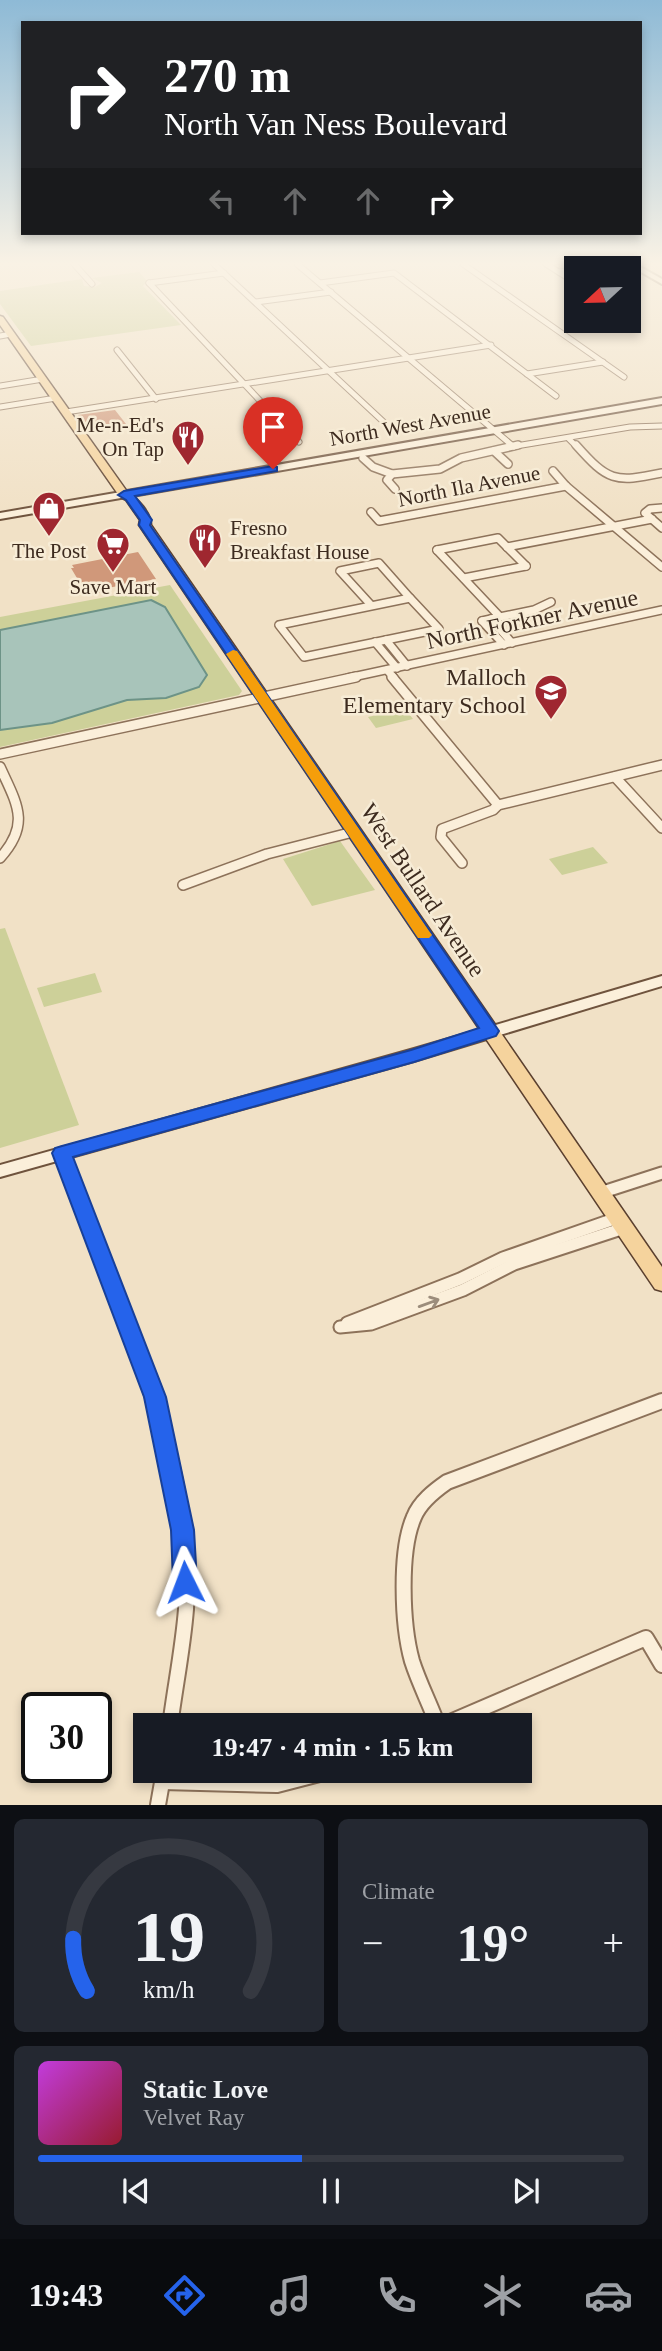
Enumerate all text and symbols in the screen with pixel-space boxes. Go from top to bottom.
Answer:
text: 270 m [164,48,291,103]
icon: right [49,49,140,140]
text: North Van Ness Boulevard [164,106,507,142]
icon: left [203,182,241,220]
icon: ahead [276,182,314,220]
icon: ahead [349,182,387,220]
icon: right [422,182,460,220]
north arrow [564,256,640,332]
map controls [564,256,641,333]
pin [243,397,303,469]
street label: North West Avenue [328,399,492,451]
icon: arrive [254,408,292,446]
place label: Me-n-Ed's On Tap [76,413,164,461]
restaurant icon: Me-n-Ed's On Tap [169,418,207,467]
street label: North Ila Avenue [396,460,542,512]
shop icon: The Post [30,489,68,538]
place label: Fresno Breakfast House [230,516,369,564]
restaurant icon: Fresno Breakfast House [186,521,224,570]
supermarket icon: Save Mart [94,525,132,574]
place label: The Post [12,539,86,563]
place label: Save Mart [70,575,157,599]
street label: North Forkner Avenue [424,584,640,654]
place label: Malloch Elementary School [343,664,526,718]
school or university icon: Malloch Elementary School [532,672,570,721]
street label: West Bullard Avenue [355,799,491,981]
one-way arrow [417,1296,439,1308]
position arrow [148,1545,222,1619]
speed limit sign: 30 [21,1692,112,1783]
text: 19:47 · 4 min · 1.5 km [212,1733,453,1762]
text: Climate [362,1879,435,1904]
text: 19 [133,1897,205,1978]
text: 19° [457,1915,529,1972]
text: − [362,1922,383,1964]
text: + [603,1922,624,1964]
text: km/h [143,1976,195,2003]
text: Static Love [143,2075,268,2104]
text: Velvet Ray [143,2105,245,2130]
icon: previous [117,2172,155,2210]
icon: pause [312,2172,350,2210]
icon: next [507,2172,545,2210]
icon: directions [160,2271,209,2320]
icon: music [266,2271,315,2320]
icon: phone [372,2271,421,2320]
icon: climate [478,2271,527,2320]
icon: car [584,2271,633,2320]
text: 19:43 [29,2277,103,2313]

